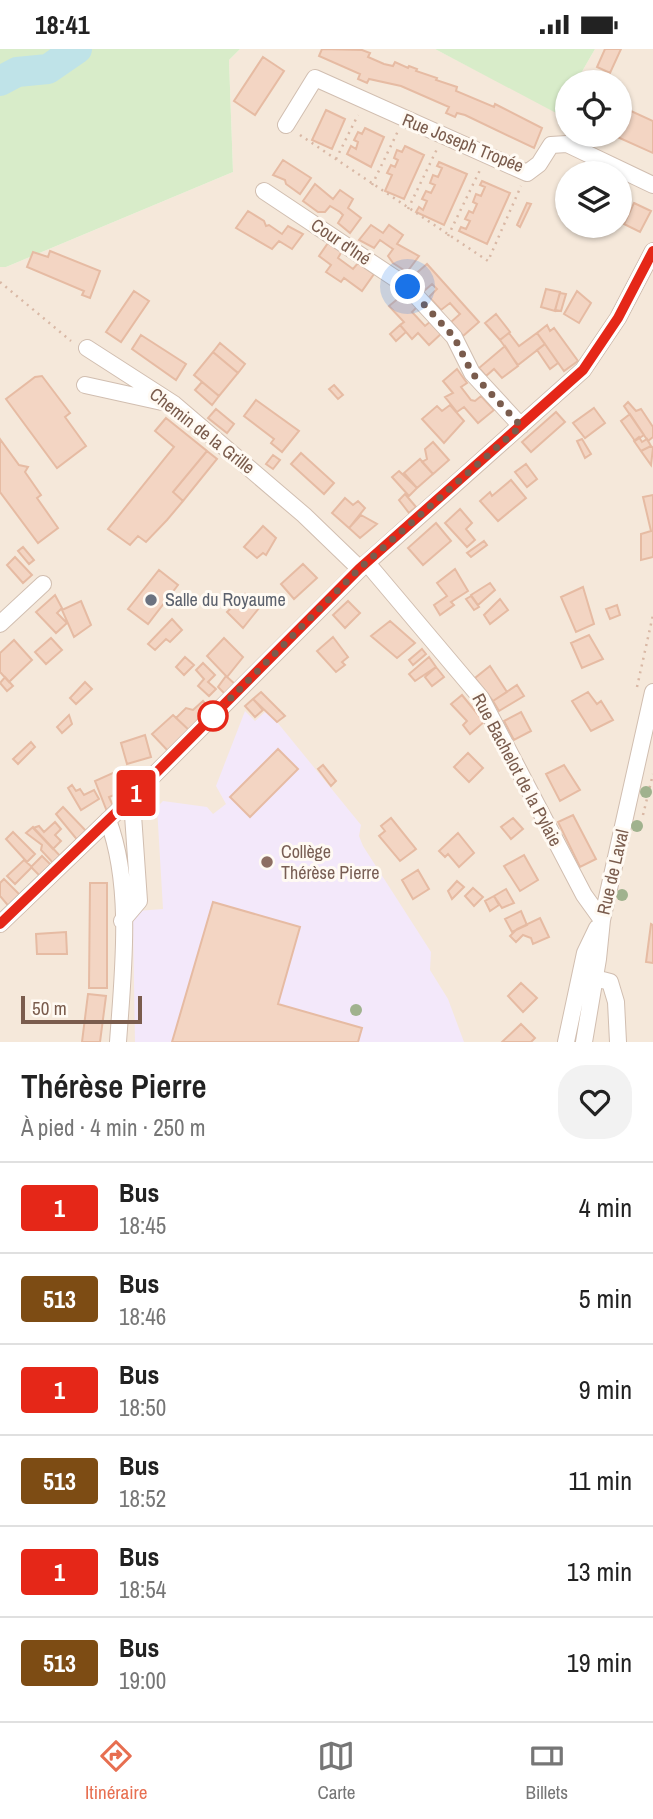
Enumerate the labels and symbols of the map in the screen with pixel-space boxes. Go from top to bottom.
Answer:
street label: Rue Joseph Tropée [399,107,528,178]
street label: Cour d'Iné [306,212,376,271]
your location [390,269,425,304]
street label: Chemin de la Grille [145,382,260,480]
place label: Salle du Royaume [165,587,286,612]
marker: Salle du Royaume [143,592,159,608]
street label: Rue Bachelot de la Pylaie [467,689,568,851]
unlabelled marker [198,701,228,731]
line badge: 1 [113,770,159,816]
street label: Rue de Laval [591,827,634,917]
place label: Collège Thérèse Pierre [281,839,379,885]
marker: Collège Thérèse Pierre [259,854,275,870]
scale bar [21,993,142,1025]

